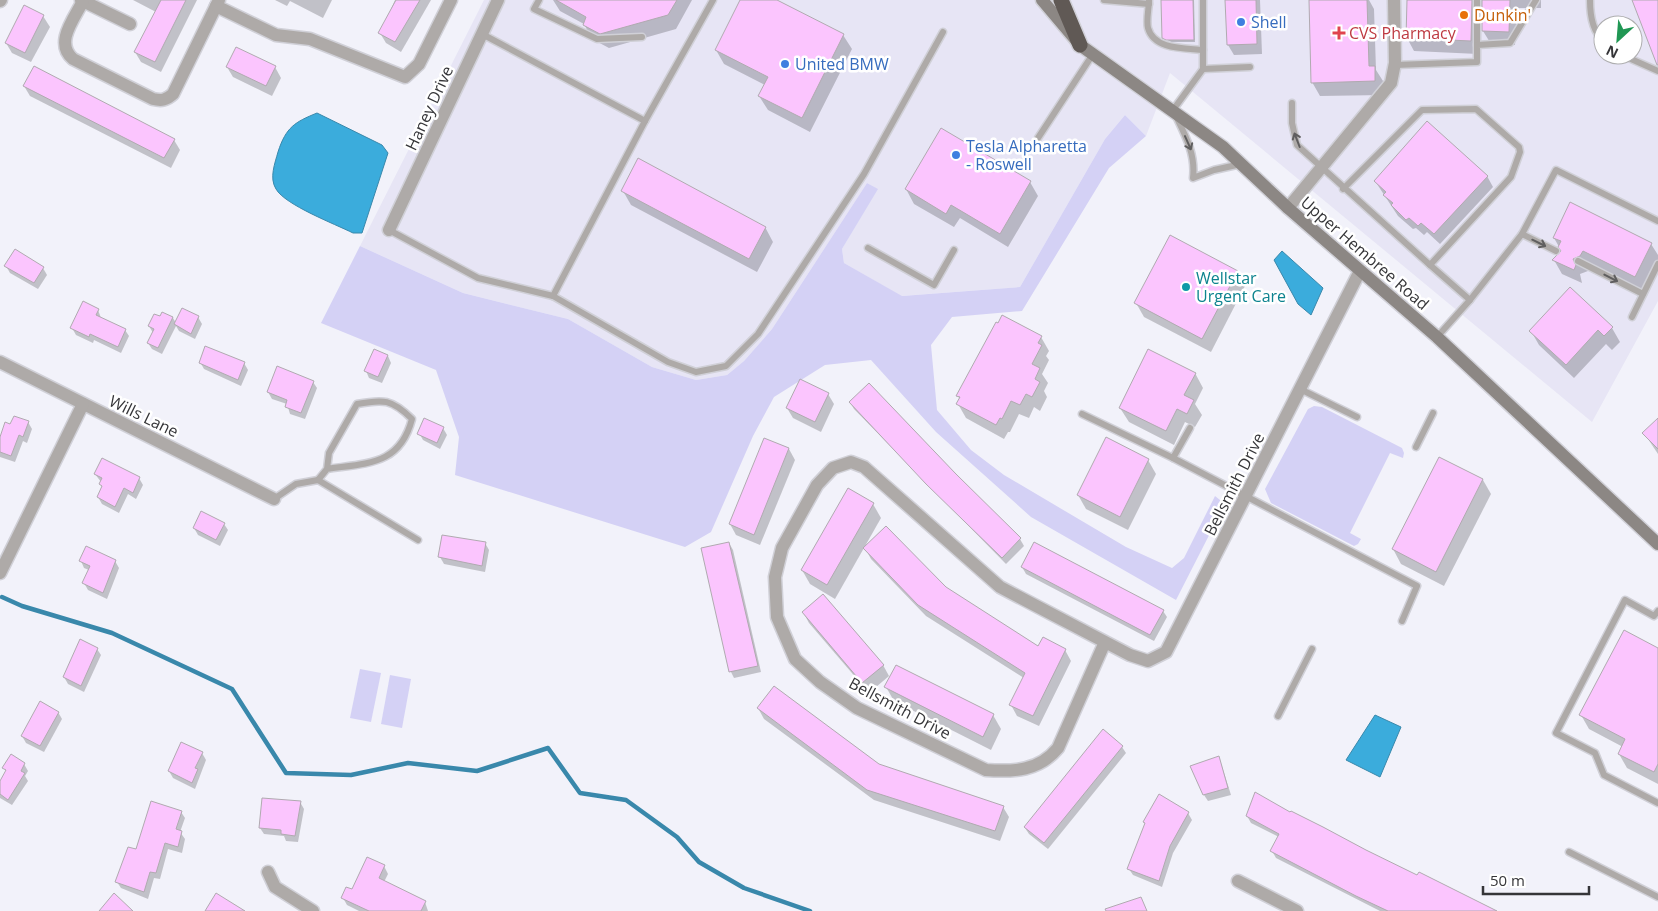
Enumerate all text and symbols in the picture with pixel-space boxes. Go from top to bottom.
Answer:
place label: Dunkin' [1474,4,1531,26]
marker: Dunkin' [1458,9,1470,21]
place label: Shell [1251,11,1287,33]
north arrow [1593,15,1643,65]
marker: Shell [1235,16,1247,28]
place label: CVS Pharmacy [1349,22,1457,44]
marker: CVS Pharmacy [1333,27,1345,39]
text: N [1603,41,1621,63]
place label: United BMW [795,53,889,75]
marker: United BMW [779,58,791,70]
street label: Haney Drive [400,62,458,154]
one-way arrow [1292,133,1301,148]
place label: Tesla Alpharetta - Roswell [966,135,1087,175]
one-way arrow [1184,135,1194,150]
marker: Tesla Alpharetta - Roswell [950,149,962,161]
street label: Upper Hembree Road [1296,191,1434,315]
one-way arrow [1531,238,1546,248]
place label: Wellstar Urgent Care [1196,267,1286,307]
one-way arrow [1603,273,1618,283]
marker: Wellstar Urgent Care [1180,281,1192,293]
street label: Wills Lane [106,390,182,442]
street label: Bellsmith Drive [1199,429,1269,539]
street label: Bellsmith Drive [845,672,955,744]
scale bar [1483,864,1589,896]
text: 50 m [1490,870,1525,890]

